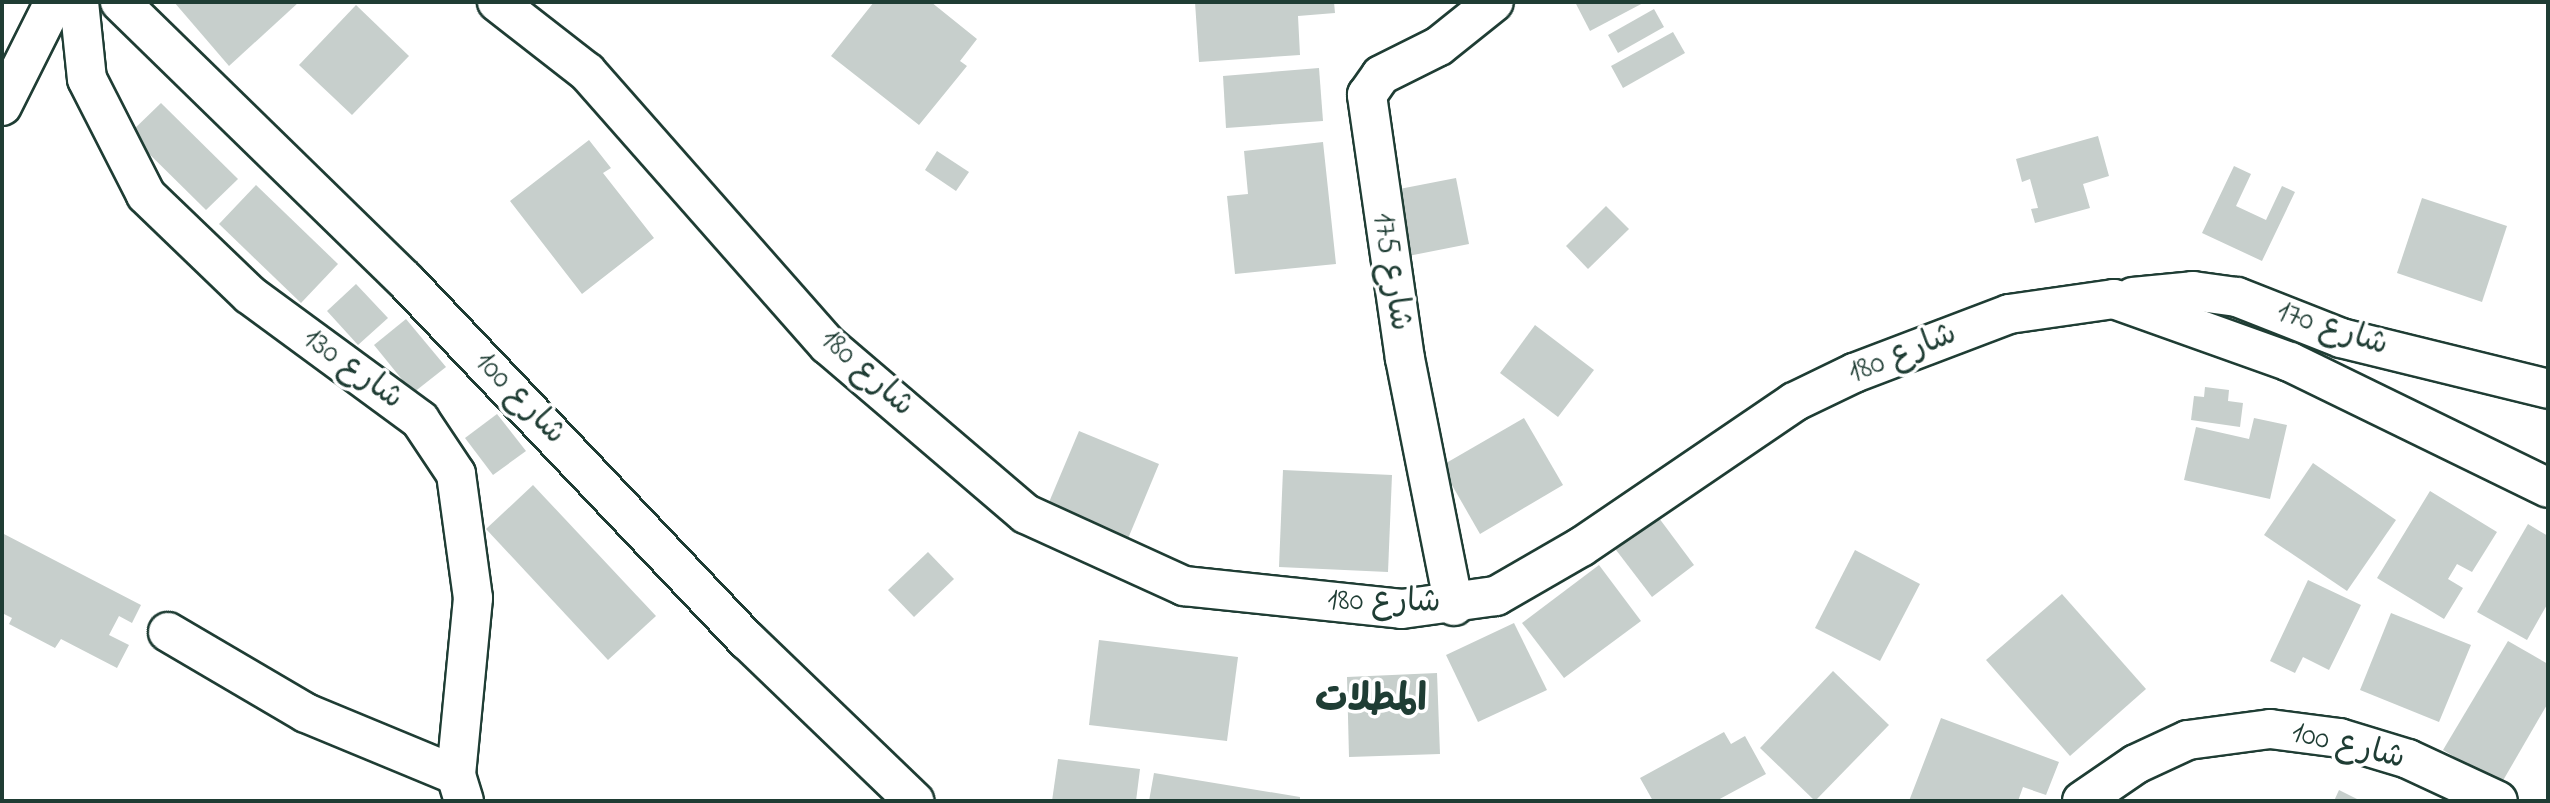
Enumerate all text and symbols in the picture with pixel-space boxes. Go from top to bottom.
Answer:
street label: شارع 175 [1362,210,1418,334]
street label: شارع 170 [2272,294,2392,366]
street label: شارع 180 [1843,316,1963,394]
street label: شارع 130 [294,321,410,419]
street label: شارع 180 [811,322,921,426]
street label: شارع 100 [465,344,573,454]
street label: شارع 180 [1327,583,1441,623]
district label: المطلات [1315,679,1427,725]
street label: شارع 100 [2288,714,2408,780]

